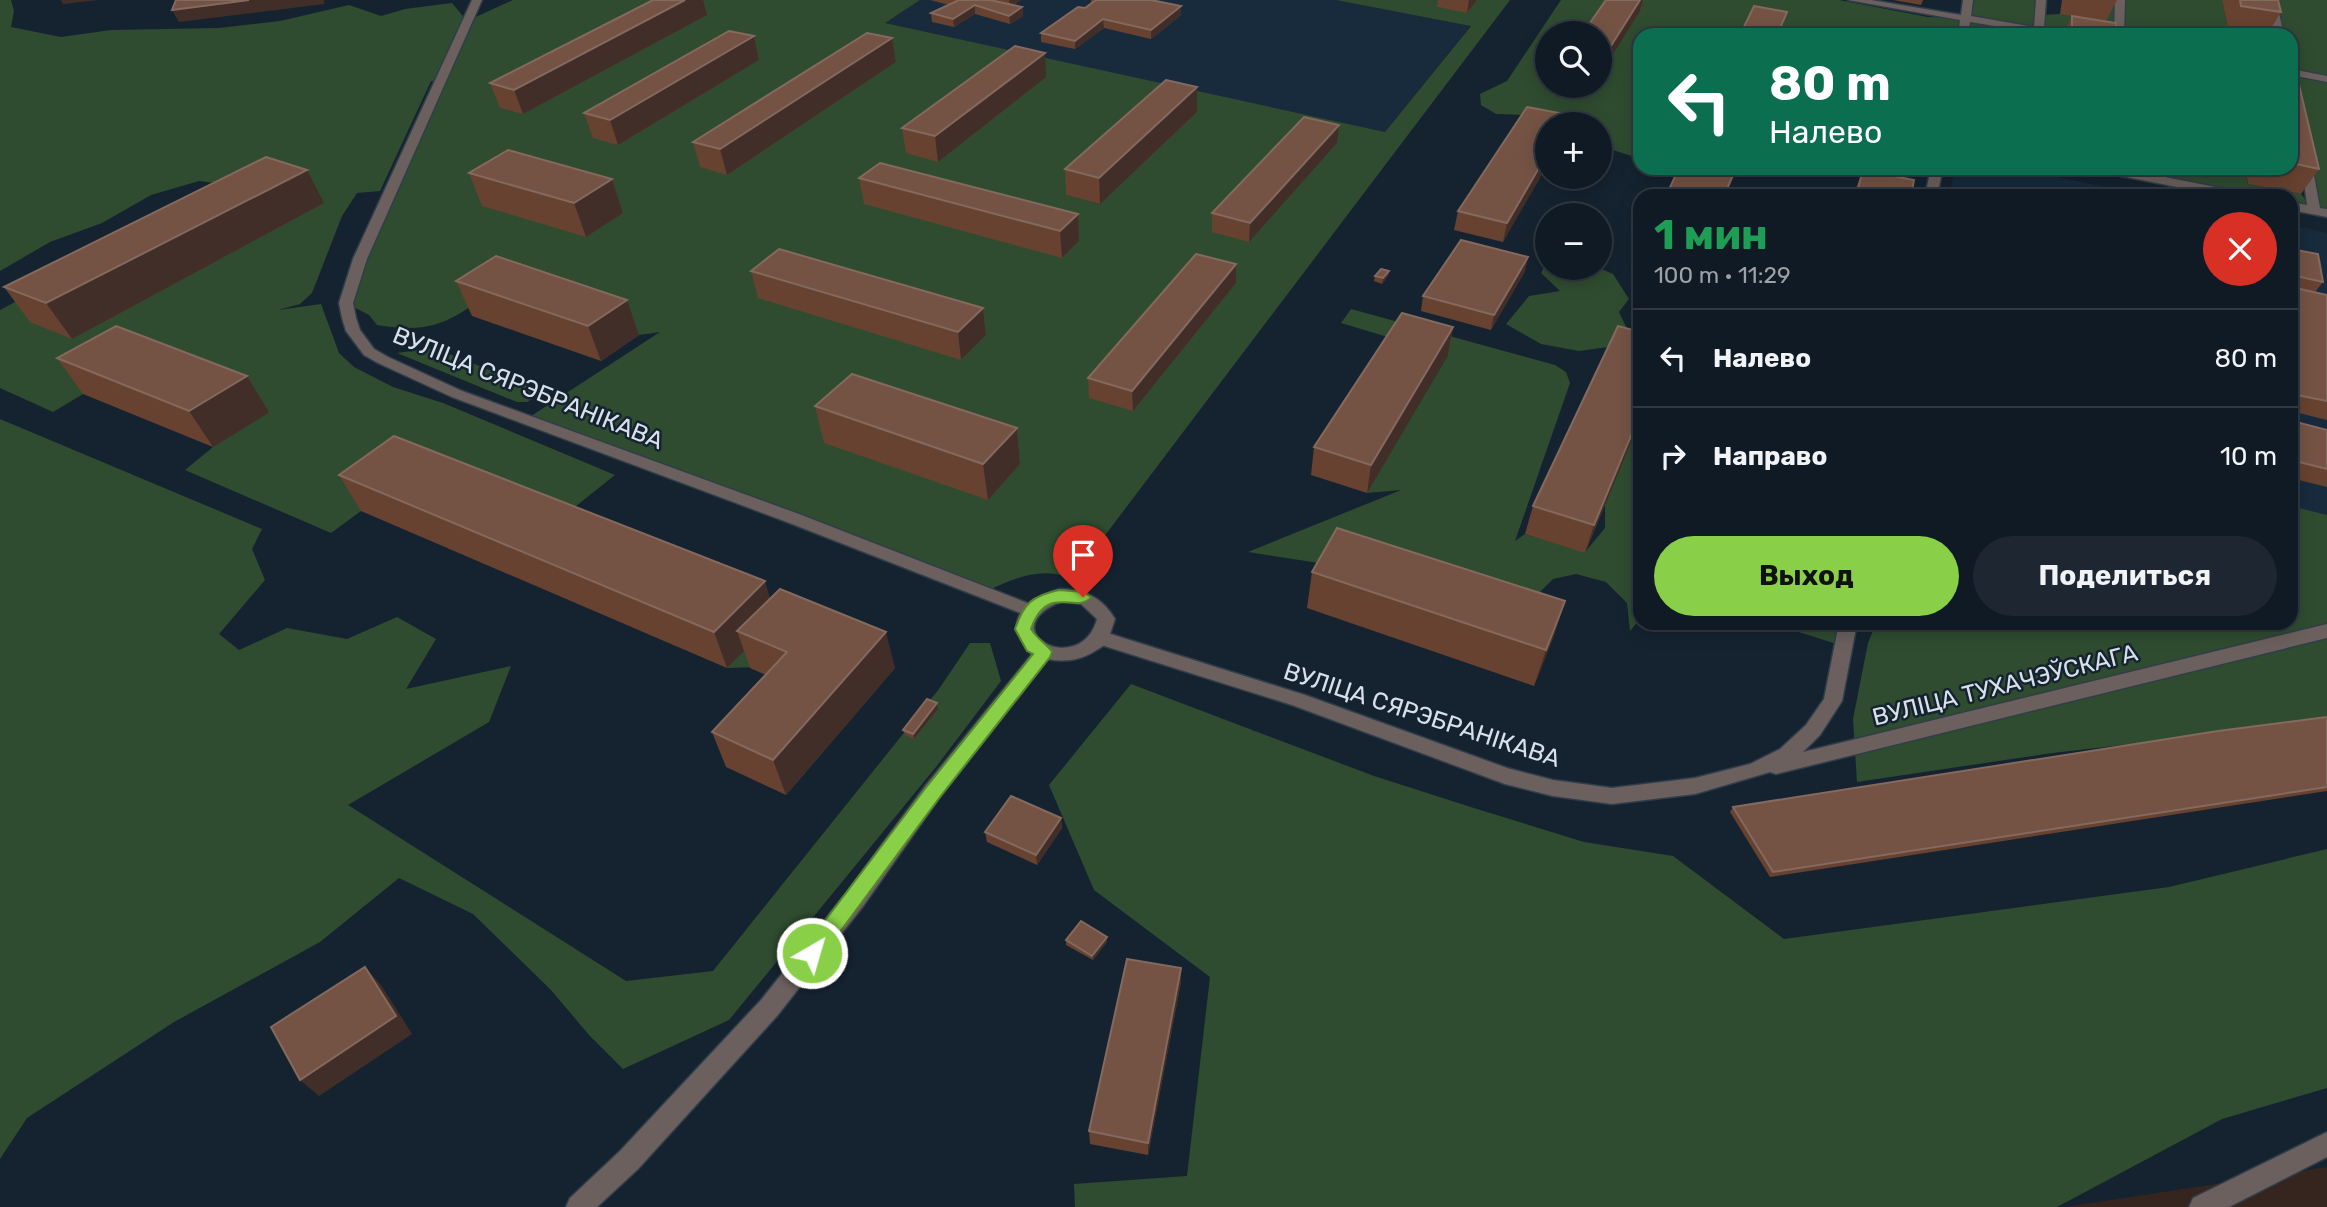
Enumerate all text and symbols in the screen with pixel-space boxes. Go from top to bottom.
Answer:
map controls [1535,21,1612,280]
button: search [1535,21,1612,98]
text: 80 m [1769,54,1891,112]
icon: left [1654,56,1745,147]
button: + [1535,112,1612,189]
text: Налево [1769,113,1882,151]
button: − [1535,203,1612,280]
text: 1 мин [1654,210,1768,260]
button: close [2203,212,2277,286]
text: 100 m · 11:29 [1654,261,1791,289]
street label: ВУЛІЦА СЯРЭБРАНІКАВА [389,321,667,455]
icon: left [1654,339,1692,377]
text: Налево [1713,343,1811,374]
text: 80 m [2214,343,2277,374]
icon: right [1654,437,1692,475]
text: Направо [1713,441,1827,472]
text: 10 m [2220,441,2277,472]
pin [1053,525,1113,597]
icon: arrive [1064,536,1102,574]
button: Выход [1654,536,1959,616]
button: Поделиться [1973,536,2277,616]
street label: ВУЛІЦА ТУХАЧЭЎСКАГА [1869,638,2141,732]
street label: ВУЛІЦА СЯРЭБРАНІКАВА [1280,657,1564,773]
position arrow [775,916,849,990]

